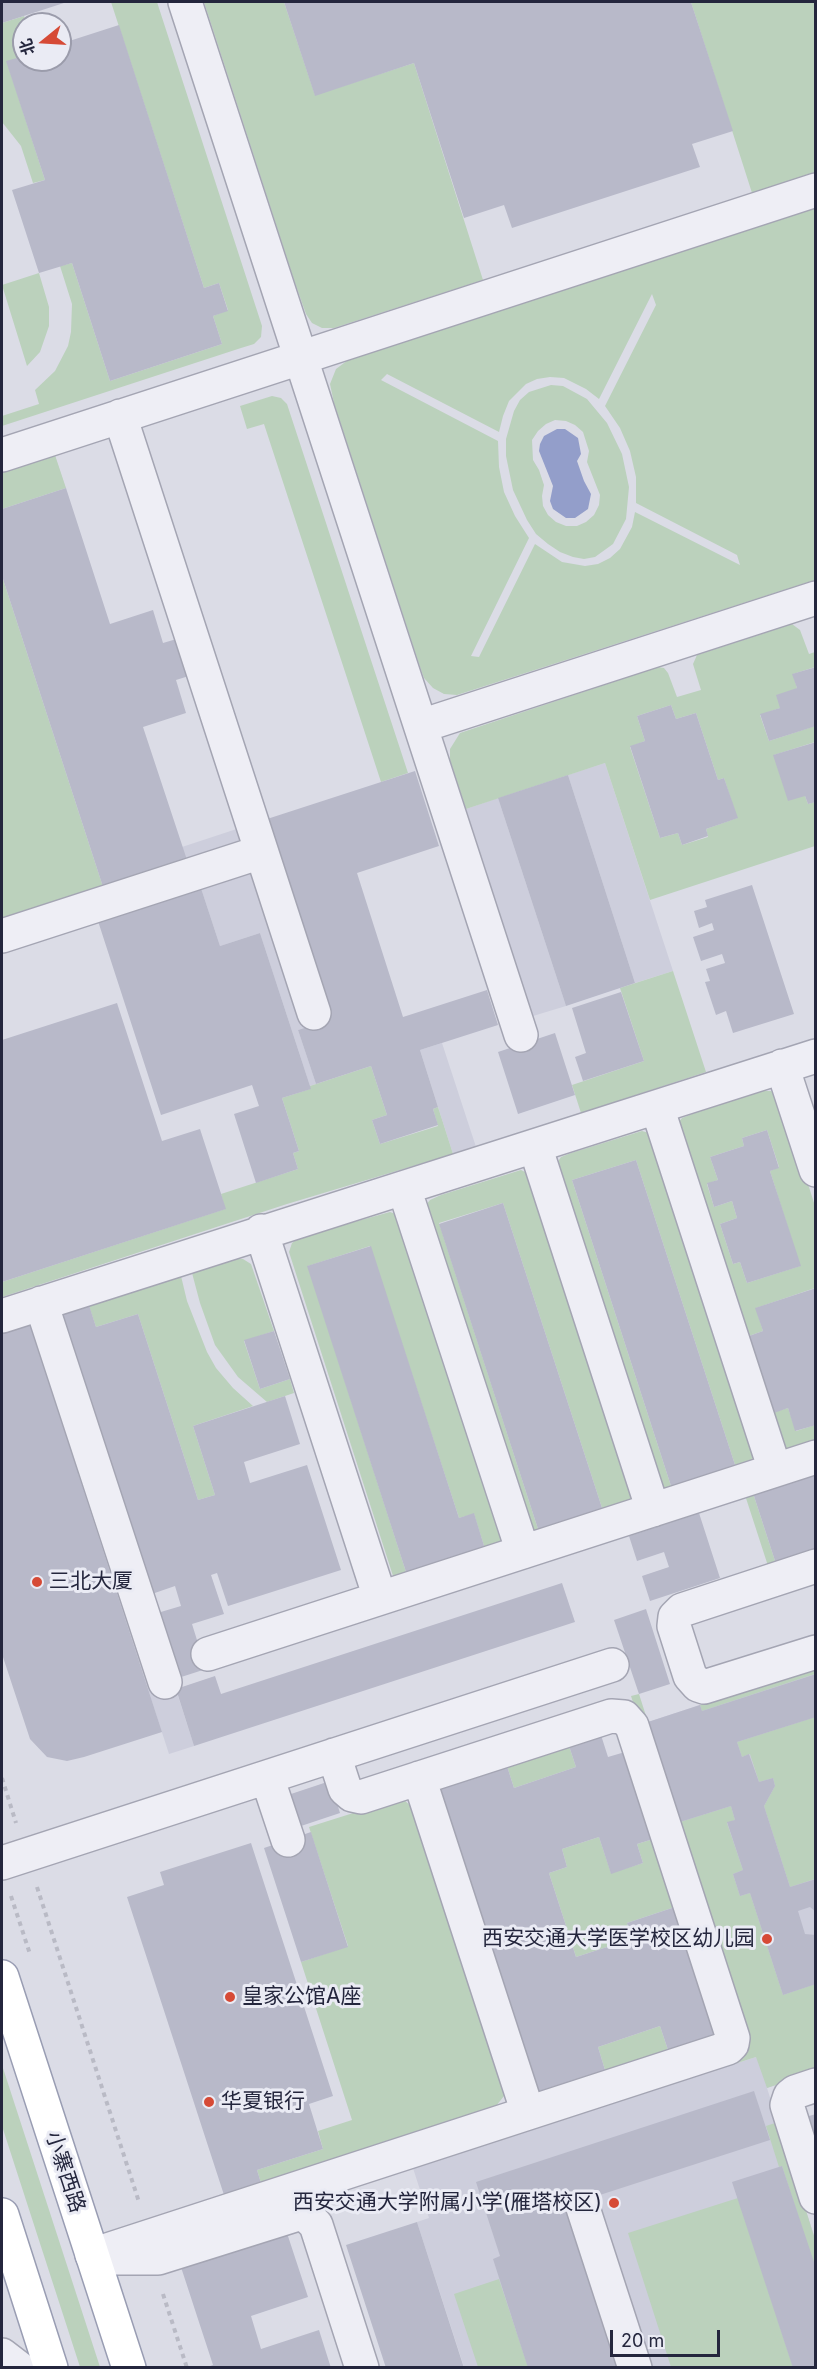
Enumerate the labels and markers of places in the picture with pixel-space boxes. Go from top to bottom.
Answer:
place label: 三北大厦 [49,1569,133,1595]
marker: 三北大厦 [30,1575,44,1589]
place label: 西安交通大学医学校区幼儿园 [482,1926,755,1952]
marker: 西安交通大学医学校区幼儿园 [760,1932,774,1946]
place label: 皇家公馆A座 [242,1984,361,2010]
marker: 皇家公馆A座 [223,1990,237,2004]
place label: 华夏银行 [221,2089,305,2115]
marker: 华夏银行 [202,2095,216,2109]
place label: 西安交通大学附属小学(雁塔校区) [293,2190,602,2216]
marker: 西安交通大学附属小学(雁塔校区) [607,2196,621,2210]

